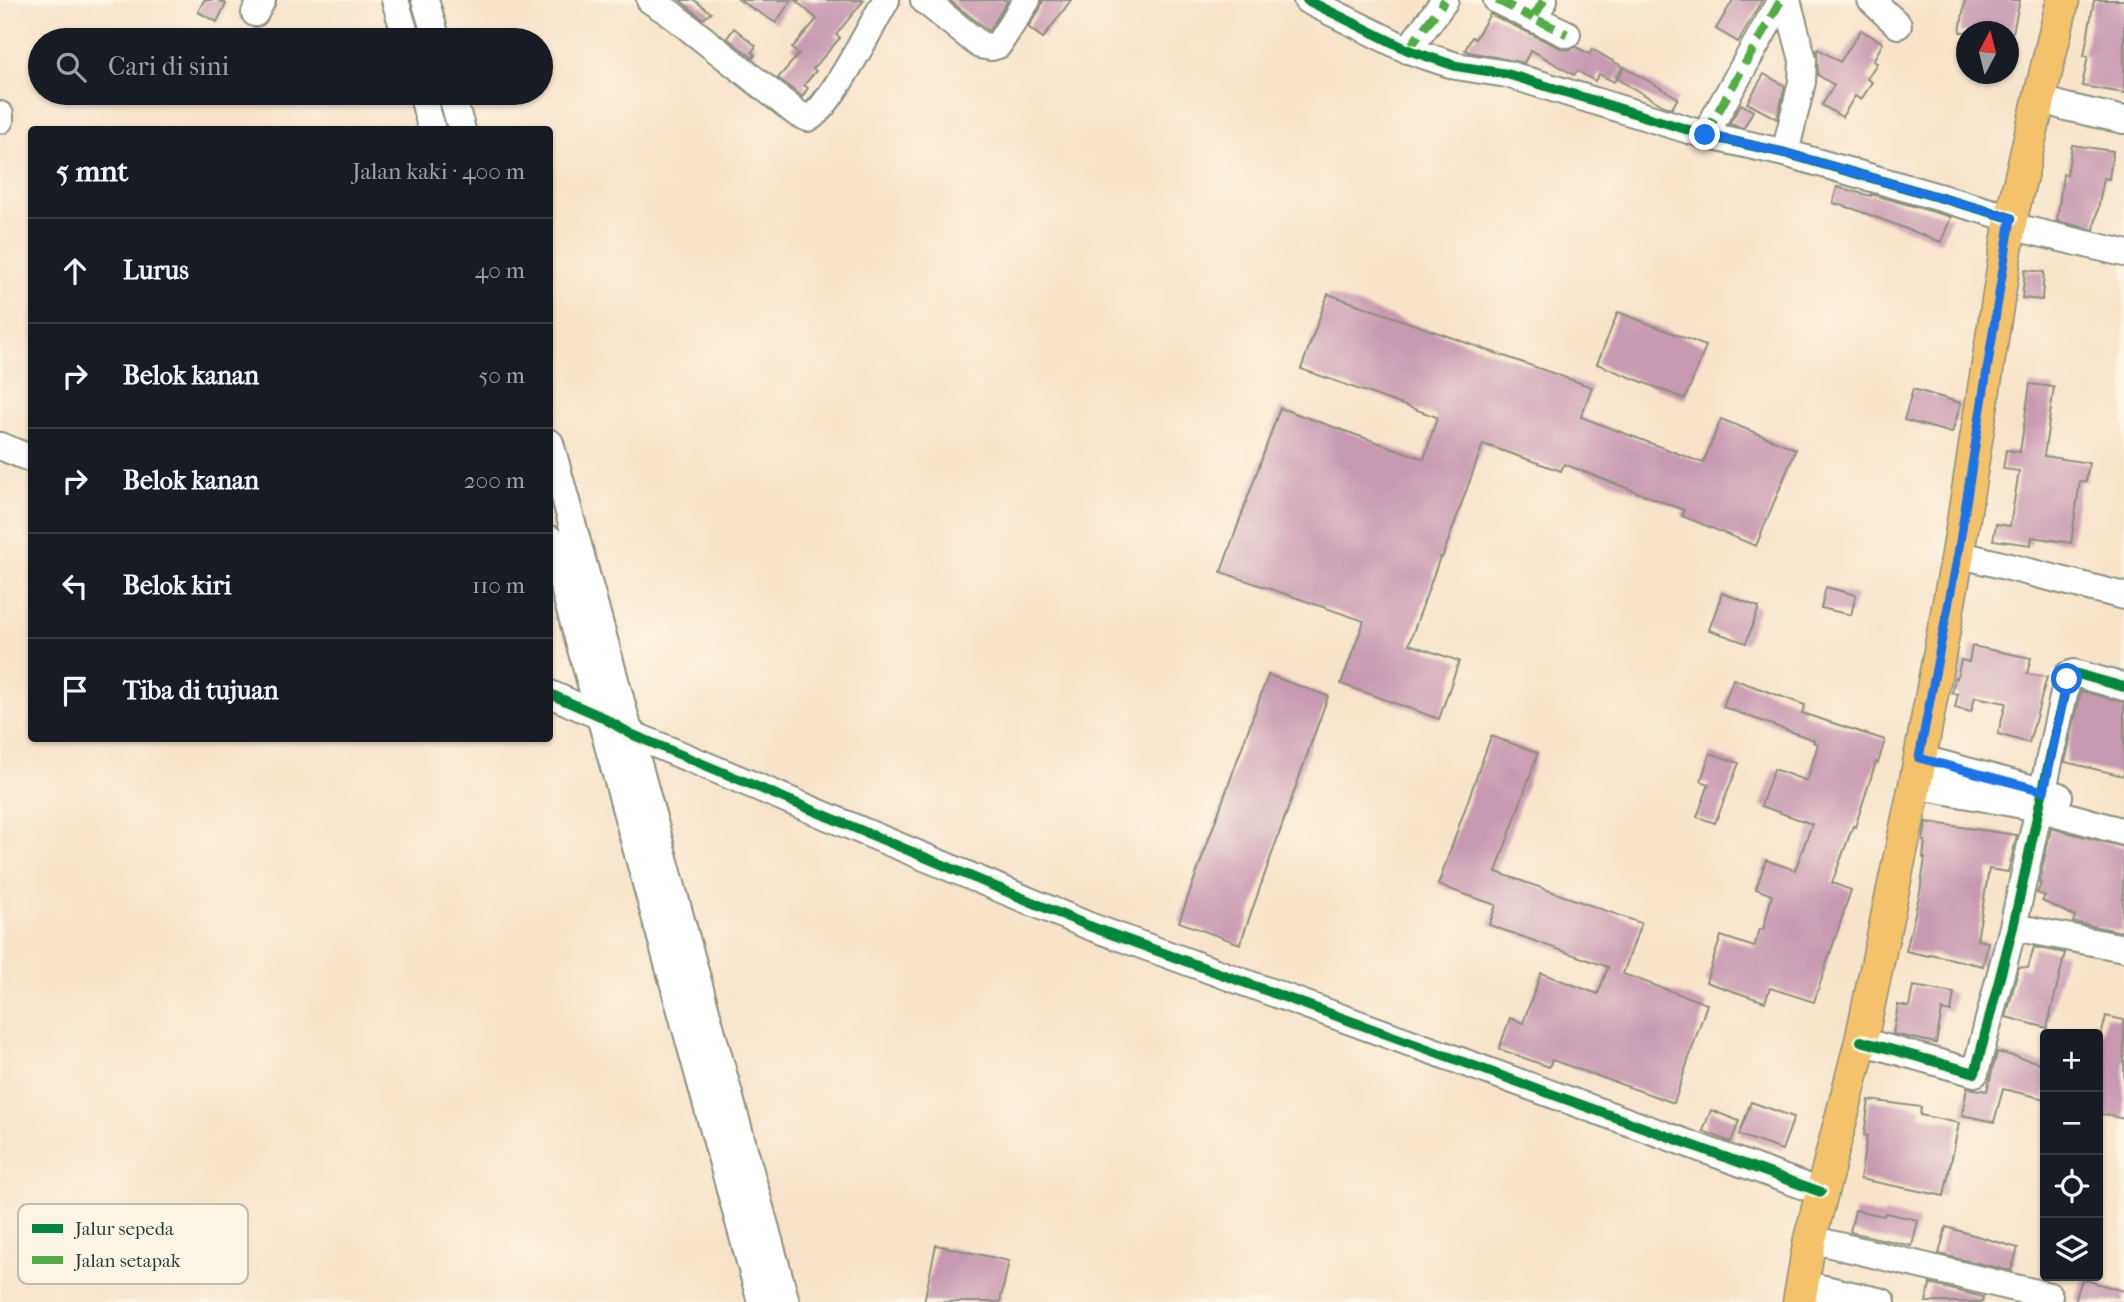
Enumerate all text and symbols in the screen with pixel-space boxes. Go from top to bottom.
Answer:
north arrow [1956,21,2019,84]
search box [28,28,553,105]
icon: search [52,48,90,86]
text: Cari di sini [108,51,229,82]
route end [1689,119,1720,150]
text: 5 mnt [56,154,128,189]
text: Jalan kaki · 400 m [352,158,525,185]
icon: ahead [56,252,94,290]
text: Lurus [123,255,189,286]
text: 40 m [475,257,525,284]
icon: right [56,357,94,395]
text: Belok kanan [123,360,259,391]
text: 50 m [478,362,525,389]
icon: right [56,462,94,500]
text: Belok kanan [123,465,259,496]
text: 200 m [464,467,525,494]
icon: left [56,567,94,605]
text: Belok kiri [123,570,231,601]
text: 110 m [472,572,525,599]
route start [2051,663,2082,694]
icon: arrive [56,672,94,710]
text: Tiba di tujuan [123,675,279,706]
map controls [2040,1029,2103,1281]
button: + [2040,1029,2103,1092]
button: − [2040,1092,2103,1155]
button: locate [2040,1155,2103,1218]
legend [18,1204,248,1284]
text: Jalur sepeda [73,1218,174,1240]
button: layers [2040,1218,2103,1281]
text: Jalan setapak [73,1250,181,1272]

